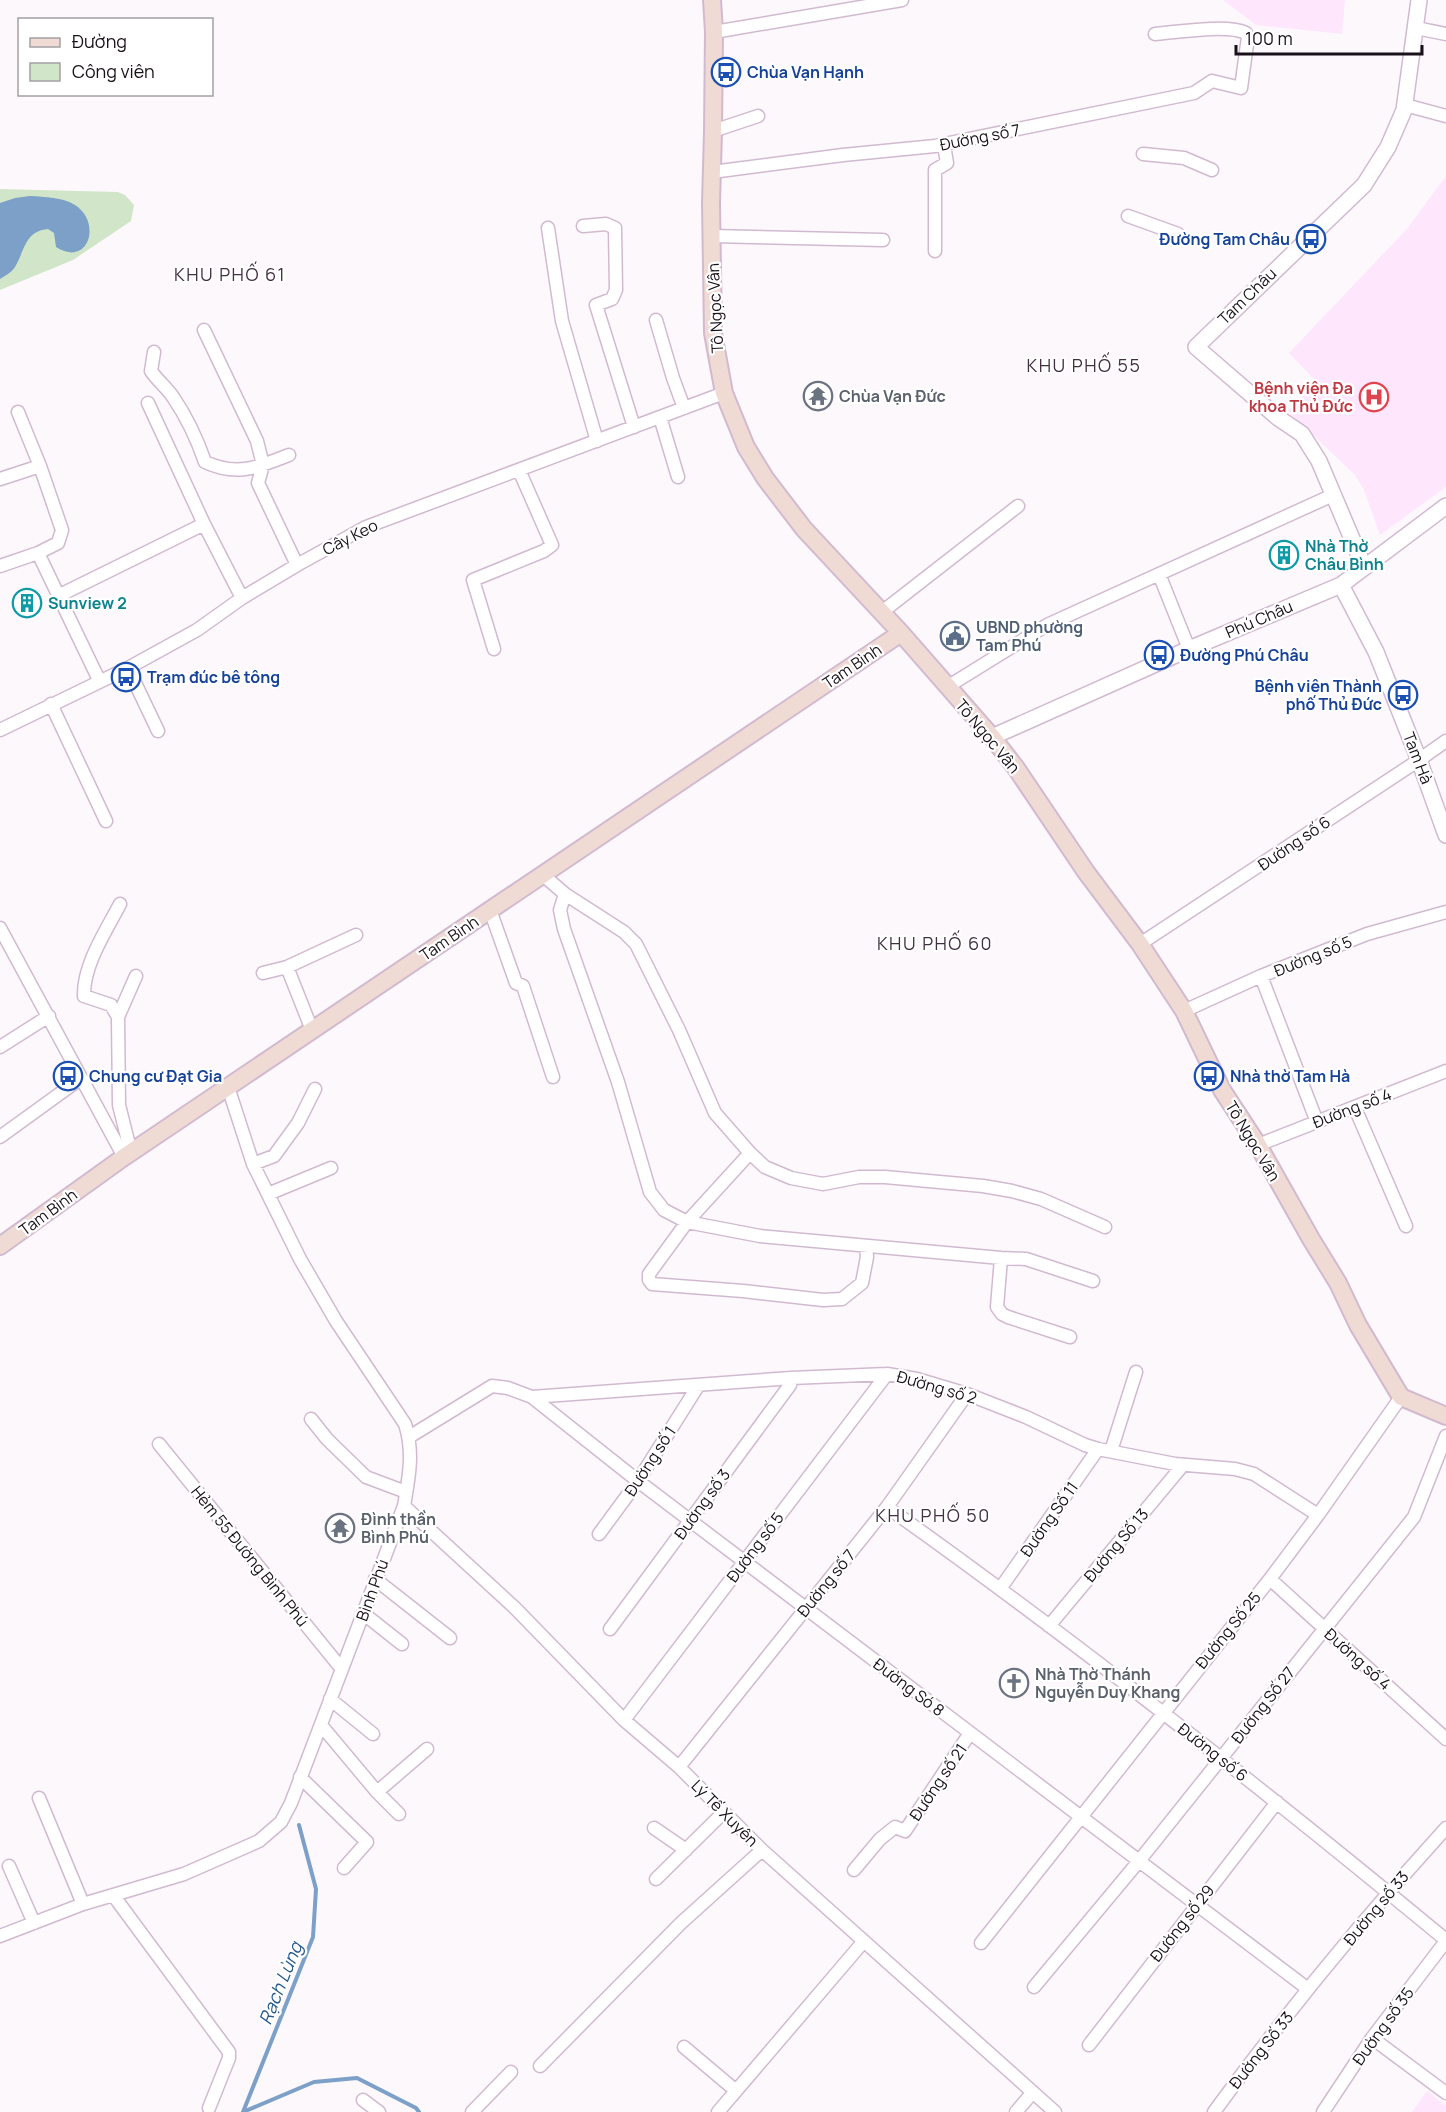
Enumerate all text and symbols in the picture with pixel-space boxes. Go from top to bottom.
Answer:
legend [18,18,213,96]
scale bar [1236,18,1422,56]
text: 100 m [1245,26,1293,50]
text: Đường [72,29,127,53]
bus stop icon: Chùa Vạn Hạnh [710,56,742,88]
text: Công viên [72,59,155,83]
place label: Chùa Vạn Hạnh [747,61,864,83]
street label: Đường số 7 [938,118,1022,156]
bus stop icon: Đường Tam Châu [1295,223,1327,255]
place label: Đường Tam Châu [1159,228,1290,250]
district label: KHU PHỐ 61 [174,261,286,286]
street label: Tô Ngọc Vân [702,262,728,354]
street label: Tam Châu [1213,263,1281,329]
district label: KHU PHỐ 55 [1027,352,1141,377]
place label: Bệnh viện Đa khoa Thủ Đức [1249,377,1353,417]
temple icon: Chùa Vạn Đức [802,380,834,412]
hospital icon: Bệnh viện Đa khoa Thủ Đức [1358,381,1390,413]
place label: Chùa Vạn Đức [839,385,946,407]
street label: Cây Keo [319,514,381,560]
place label: Nhà Thờ Châu Bình [1305,535,1384,575]
building icon: Nhà Thờ Châu Bình [1268,539,1300,571]
building icon: Sunview 2 [11,587,43,619]
place label: Sunview 2 [48,592,127,614]
street label: Phú Châu [1222,595,1296,643]
place label: UBND phường Tam Phú [976,616,1083,656]
public building icon: UBND phường Tam Phú [939,620,971,652]
street label: Tam Bình [818,638,886,694]
bus stop icon: Đường Phú Châu [1143,639,1175,671]
place label: Đường Phú Châu [1180,644,1309,666]
bus stop icon: Trạm đúc bê tông [110,661,142,693]
place label: Trạm đúc bê tông [147,666,280,688]
place label: Bệnh viện Thành phố Thủ Đức [1254,675,1382,715]
bus stop icon: Bệnh viện Thành phố Thủ Đức [1387,679,1419,711]
street label: Tô Ngọc Vân [951,694,1025,778]
street label: Tam Hà [1398,729,1438,787]
street label: Đường số 6 [1253,811,1335,875]
street label: Tam Bình [415,910,483,966]
district label: KHU PHỐ 60 [877,930,993,955]
street label: Đường số 5 [1271,930,1355,982]
bus stop icon: Chung cư Đạt Gia [52,1060,84,1092]
bus stop icon: Nhà thờ Tam Hà [1193,1060,1225,1092]
place label: Chung cư Đạt Gia [89,1065,222,1087]
place label: Nhà thờ Tam Hà [1230,1065,1350,1087]
street label: Đường số 4 [1310,1083,1394,1133]
street label: Tô Ngọc Vân [1220,1097,1286,1185]
street label: Tam Bình [15,1184,81,1240]
street label: Đường số 2 [894,1365,980,1409]
street label: Đường số 1 [619,1422,681,1500]
street label: Đường số 3 [669,1464,735,1544]
street label: Đường Số 11 [1015,1477,1083,1561]
street label: Hẻm 55 Đường Bình Phú [186,1481,314,1631]
district label: KHU PHỐ 50 [875,1502,991,1527]
street label: Đường Số 13 [1079,1504,1153,1586]
street label: Đường số 5 [721,1507,789,1587]
place label: Đình thần Bình Phú [361,1508,436,1548]
temple icon: Đình thần Bình Phú [324,1512,356,1544]
street label: Đường số 7 [792,1545,860,1621]
street label: Bình Phú [351,1556,393,1624]
street label: Đường Số 25 [1190,1587,1266,1673]
street label: Đường số 4 [1320,1623,1396,1695]
street label: Đường Só 8 [869,1653,949,1721]
street label: Đường Số 27 [1226,1662,1300,1748]
place label: Nhà Thờ Thánh Nguyễn Duy Khang [1035,1663,1180,1703]
church icon: Nhà Thờ Thánh Nguyễn Duy Khang [998,1667,1030,1699]
street label: Đường số 6 [1173,1718,1253,1786]
street label: Đường số 21 [904,1739,972,1825]
street label: Lý Tế Xuyên [687,1775,763,1851]
street label: Đường số 33 [1338,1866,1414,1950]
street label: Đường số 29 [1145,1880,1219,1966]
water label: Rạch Lùng [253,1937,308,2028]
street label: Đường số 35 [1347,1983,1419,2069]
street label: Đường Số 33 [1224,2007,1298,2093]

